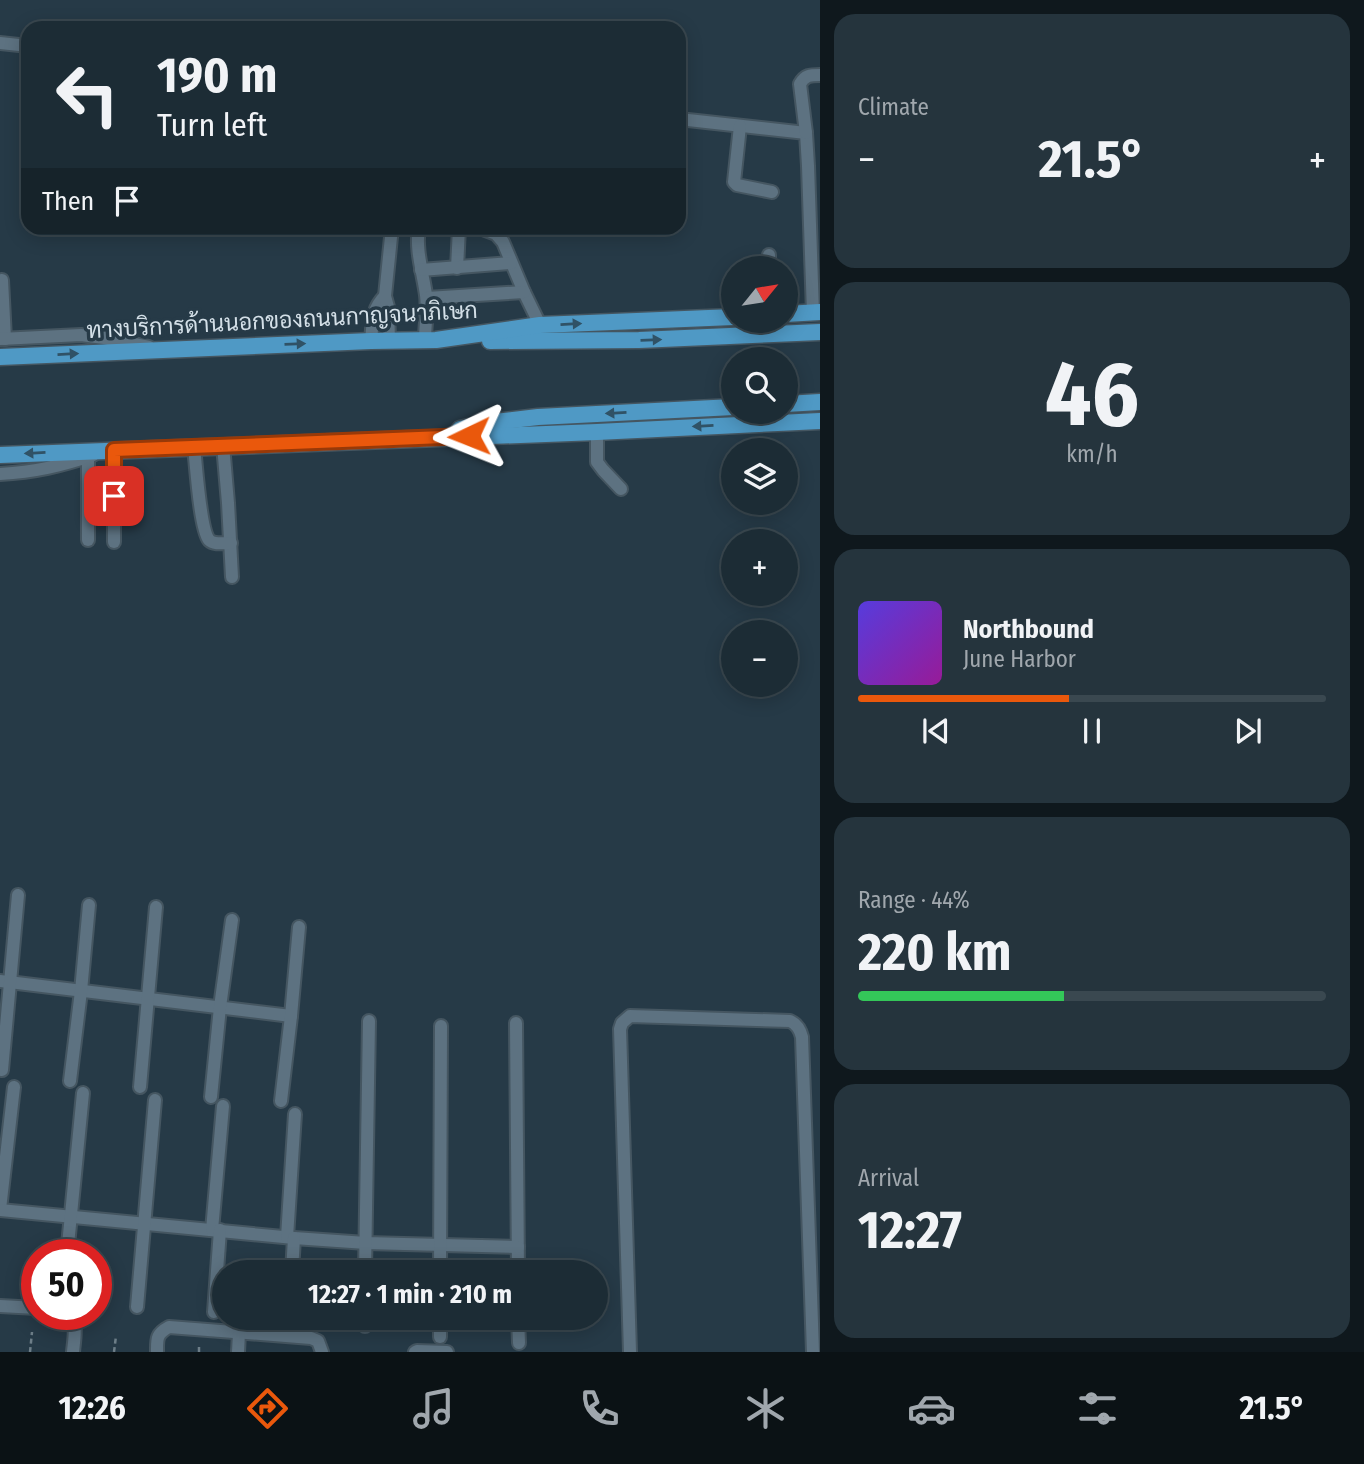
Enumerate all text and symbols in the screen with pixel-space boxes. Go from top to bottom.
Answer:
text: 190 m [157,46,277,105]
icon: left [42,49,133,140]
text: Climate [858,93,929,121]
text: Turn left [157,106,267,144]
text: 21.5° [1038,128,1145,191]
text: − [858,137,875,183]
text: + [1309,137,1326,183]
icon: arrive [108,182,146,220]
text: Then [42,186,94,217]
north arrow [721,256,798,332]
map controls [721,256,798,697]
street label: ทางบริการด้านนอกของถนนกาญจนาภิเษก [86,295,478,344]
one-way arrow [560,318,582,329]
one-way arrow [641,334,663,345]
one-way arrow [285,338,307,349]
text: 46 [1045,340,1139,449]
button: search [721,347,798,424]
one-way arrow [57,348,79,359]
position arrow [432,399,506,473]
one-way arrow [605,408,627,419]
one-way arrow [691,421,713,432]
button: layers [721,438,798,515]
text: km/h [1066,440,1118,468]
one-way arrow [23,448,45,459]
pin [84,466,144,526]
icon: arrive [95,477,133,515]
button: + [721,529,798,606]
text: Northbound [963,614,1094,645]
button: − [721,620,798,697]
text: June Harbor [963,645,1076,673]
icon: previous [917,712,955,750]
icon: pause [1073,712,1111,750]
icon: next [1229,712,1267,750]
text: Range · 44% [858,886,970,914]
text: 220 km [858,921,1012,984]
text: Arrival [858,1164,919,1192]
text: 12:27 [858,1199,962,1262]
speed limit sign: 50 [21,1239,112,1330]
text: 12:27 · 1 min · 210 m [308,1279,512,1310]
icon: directions [243,1384,292,1433]
icon: music [409,1384,458,1433]
icon: phone [575,1384,624,1433]
icon: climate [741,1384,790,1433]
icon: car [907,1384,956,1433]
icon: filters [1073,1384,1122,1433]
text: 12:26 [59,1389,126,1427]
text: 21.5° [1240,1389,1305,1427]

